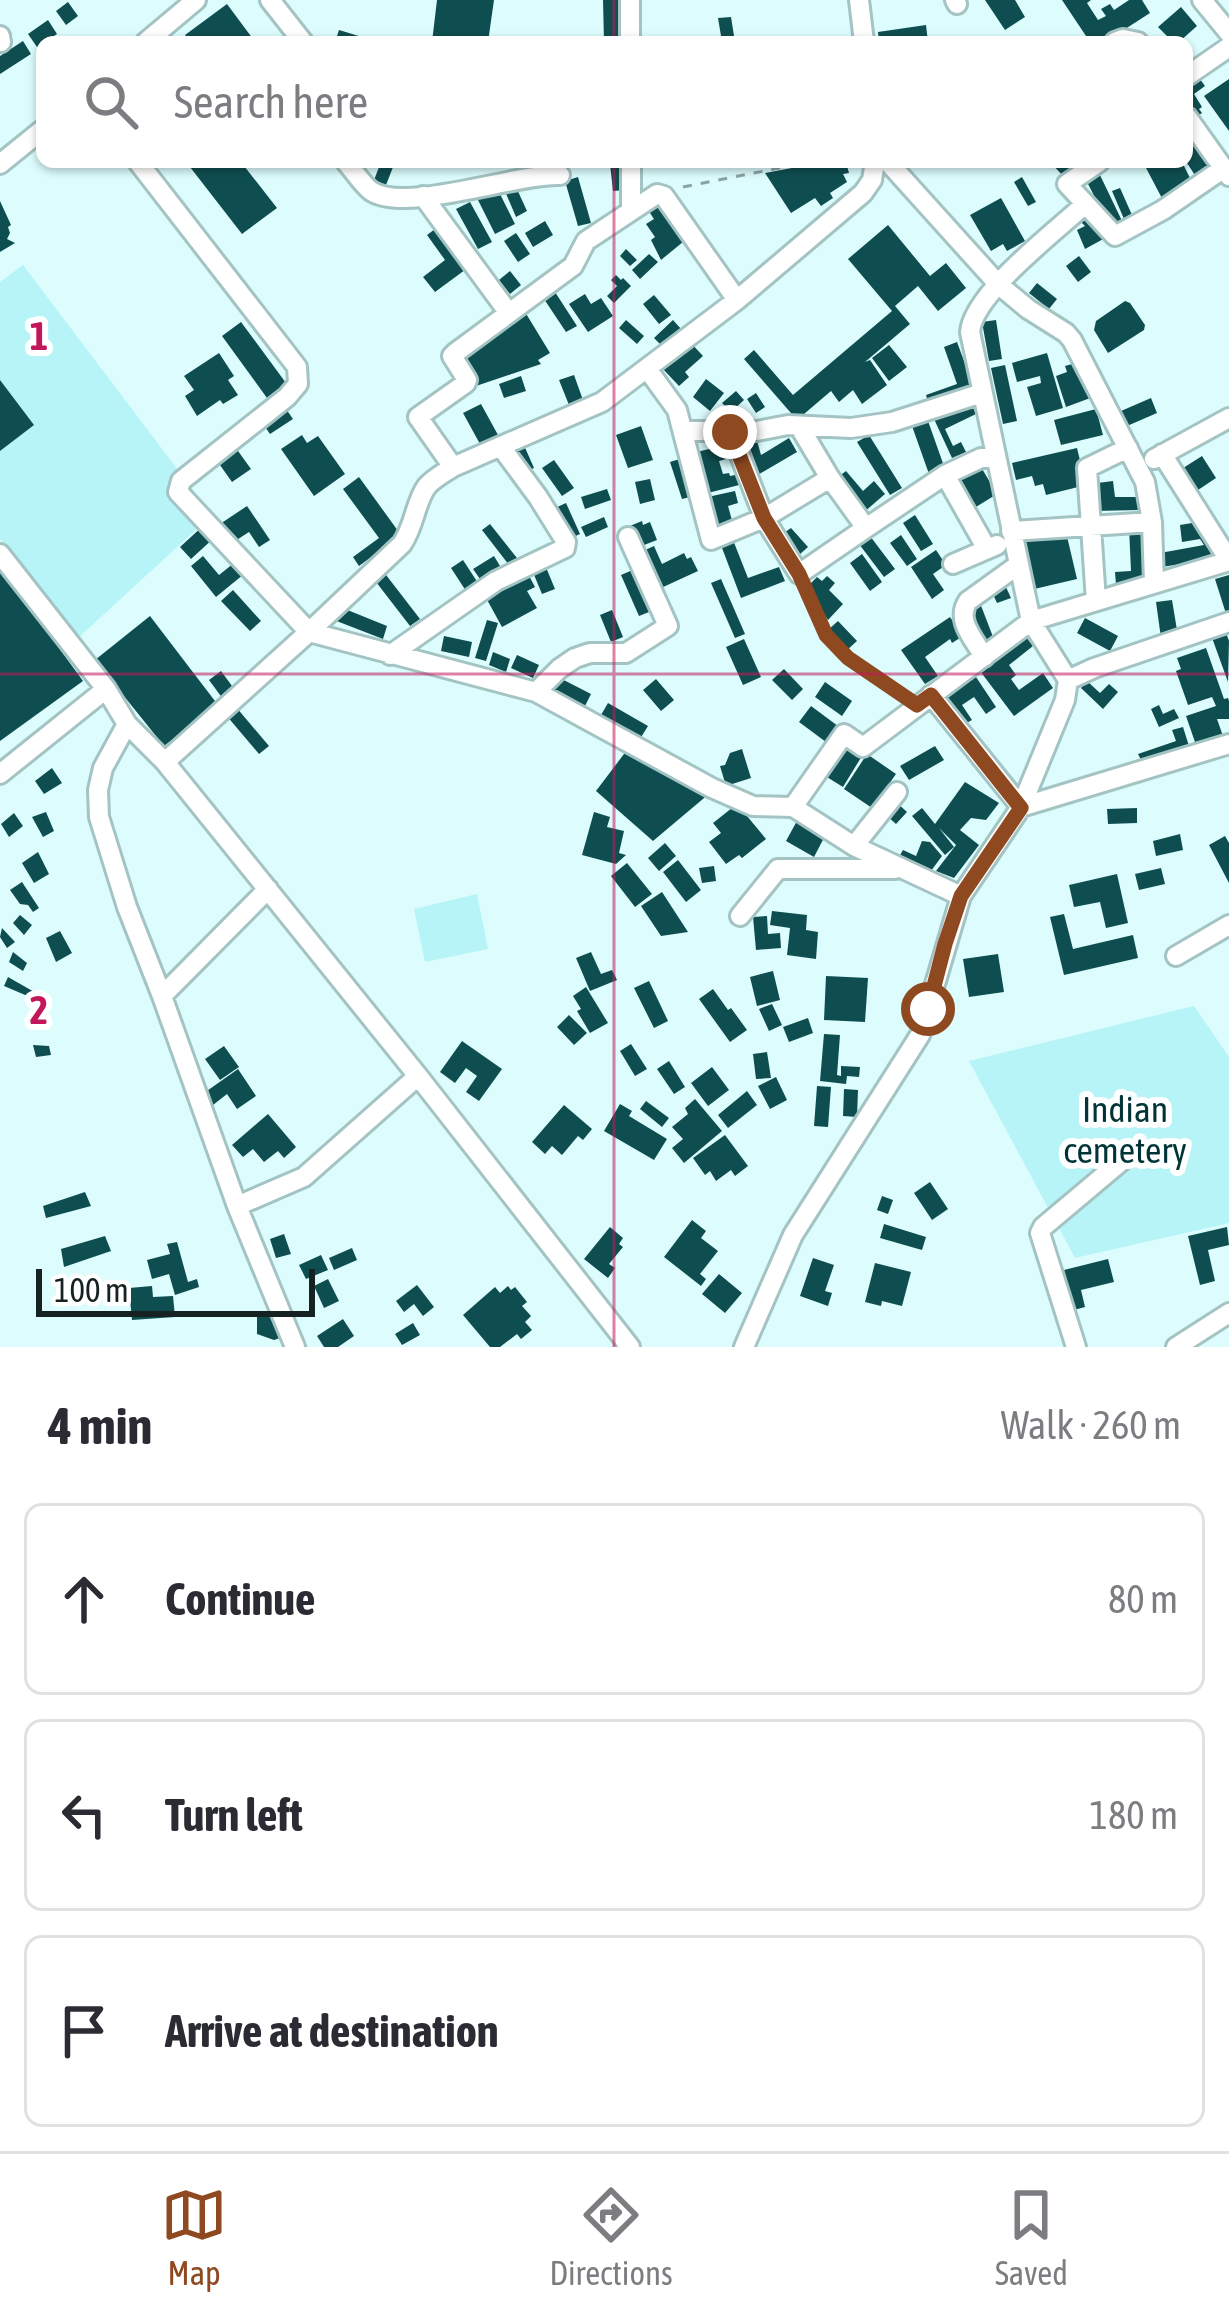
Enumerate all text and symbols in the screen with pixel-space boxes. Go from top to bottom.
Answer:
search box [36,36,1193,168]
icon: search [78,69,144,135]
text: Search here [174,76,368,128]
text: 1 [30,314,48,358]
route end [703,405,757,459]
route start [901,982,955,1036]
text: 2 [30,988,48,1032]
park label: Indian cemetery [1063,1088,1187,1171]
scale bar [36,1263,315,1316]
text: 100 m [54,1271,129,1309]
text: 4 min [48,1396,152,1455]
text: Walk · 260 m [1001,1403,1181,1447]
icon: ahead [51,1566,117,1632]
text: Continue [165,1573,316,1625]
text: 80 m [1108,1577,1178,1621]
icon: left [51,1782,117,1848]
text: Turn left [165,1789,303,1841]
text: 180 m [1090,1793,1178,1837]
icon: arrive [51,1998,117,2064]
text: Arrive at destination [165,2005,499,2057]
tab: Map [161,2182,227,2292]
tab: Directions [549,2182,673,2292]
tab: Saved [995,2182,1068,2292]

